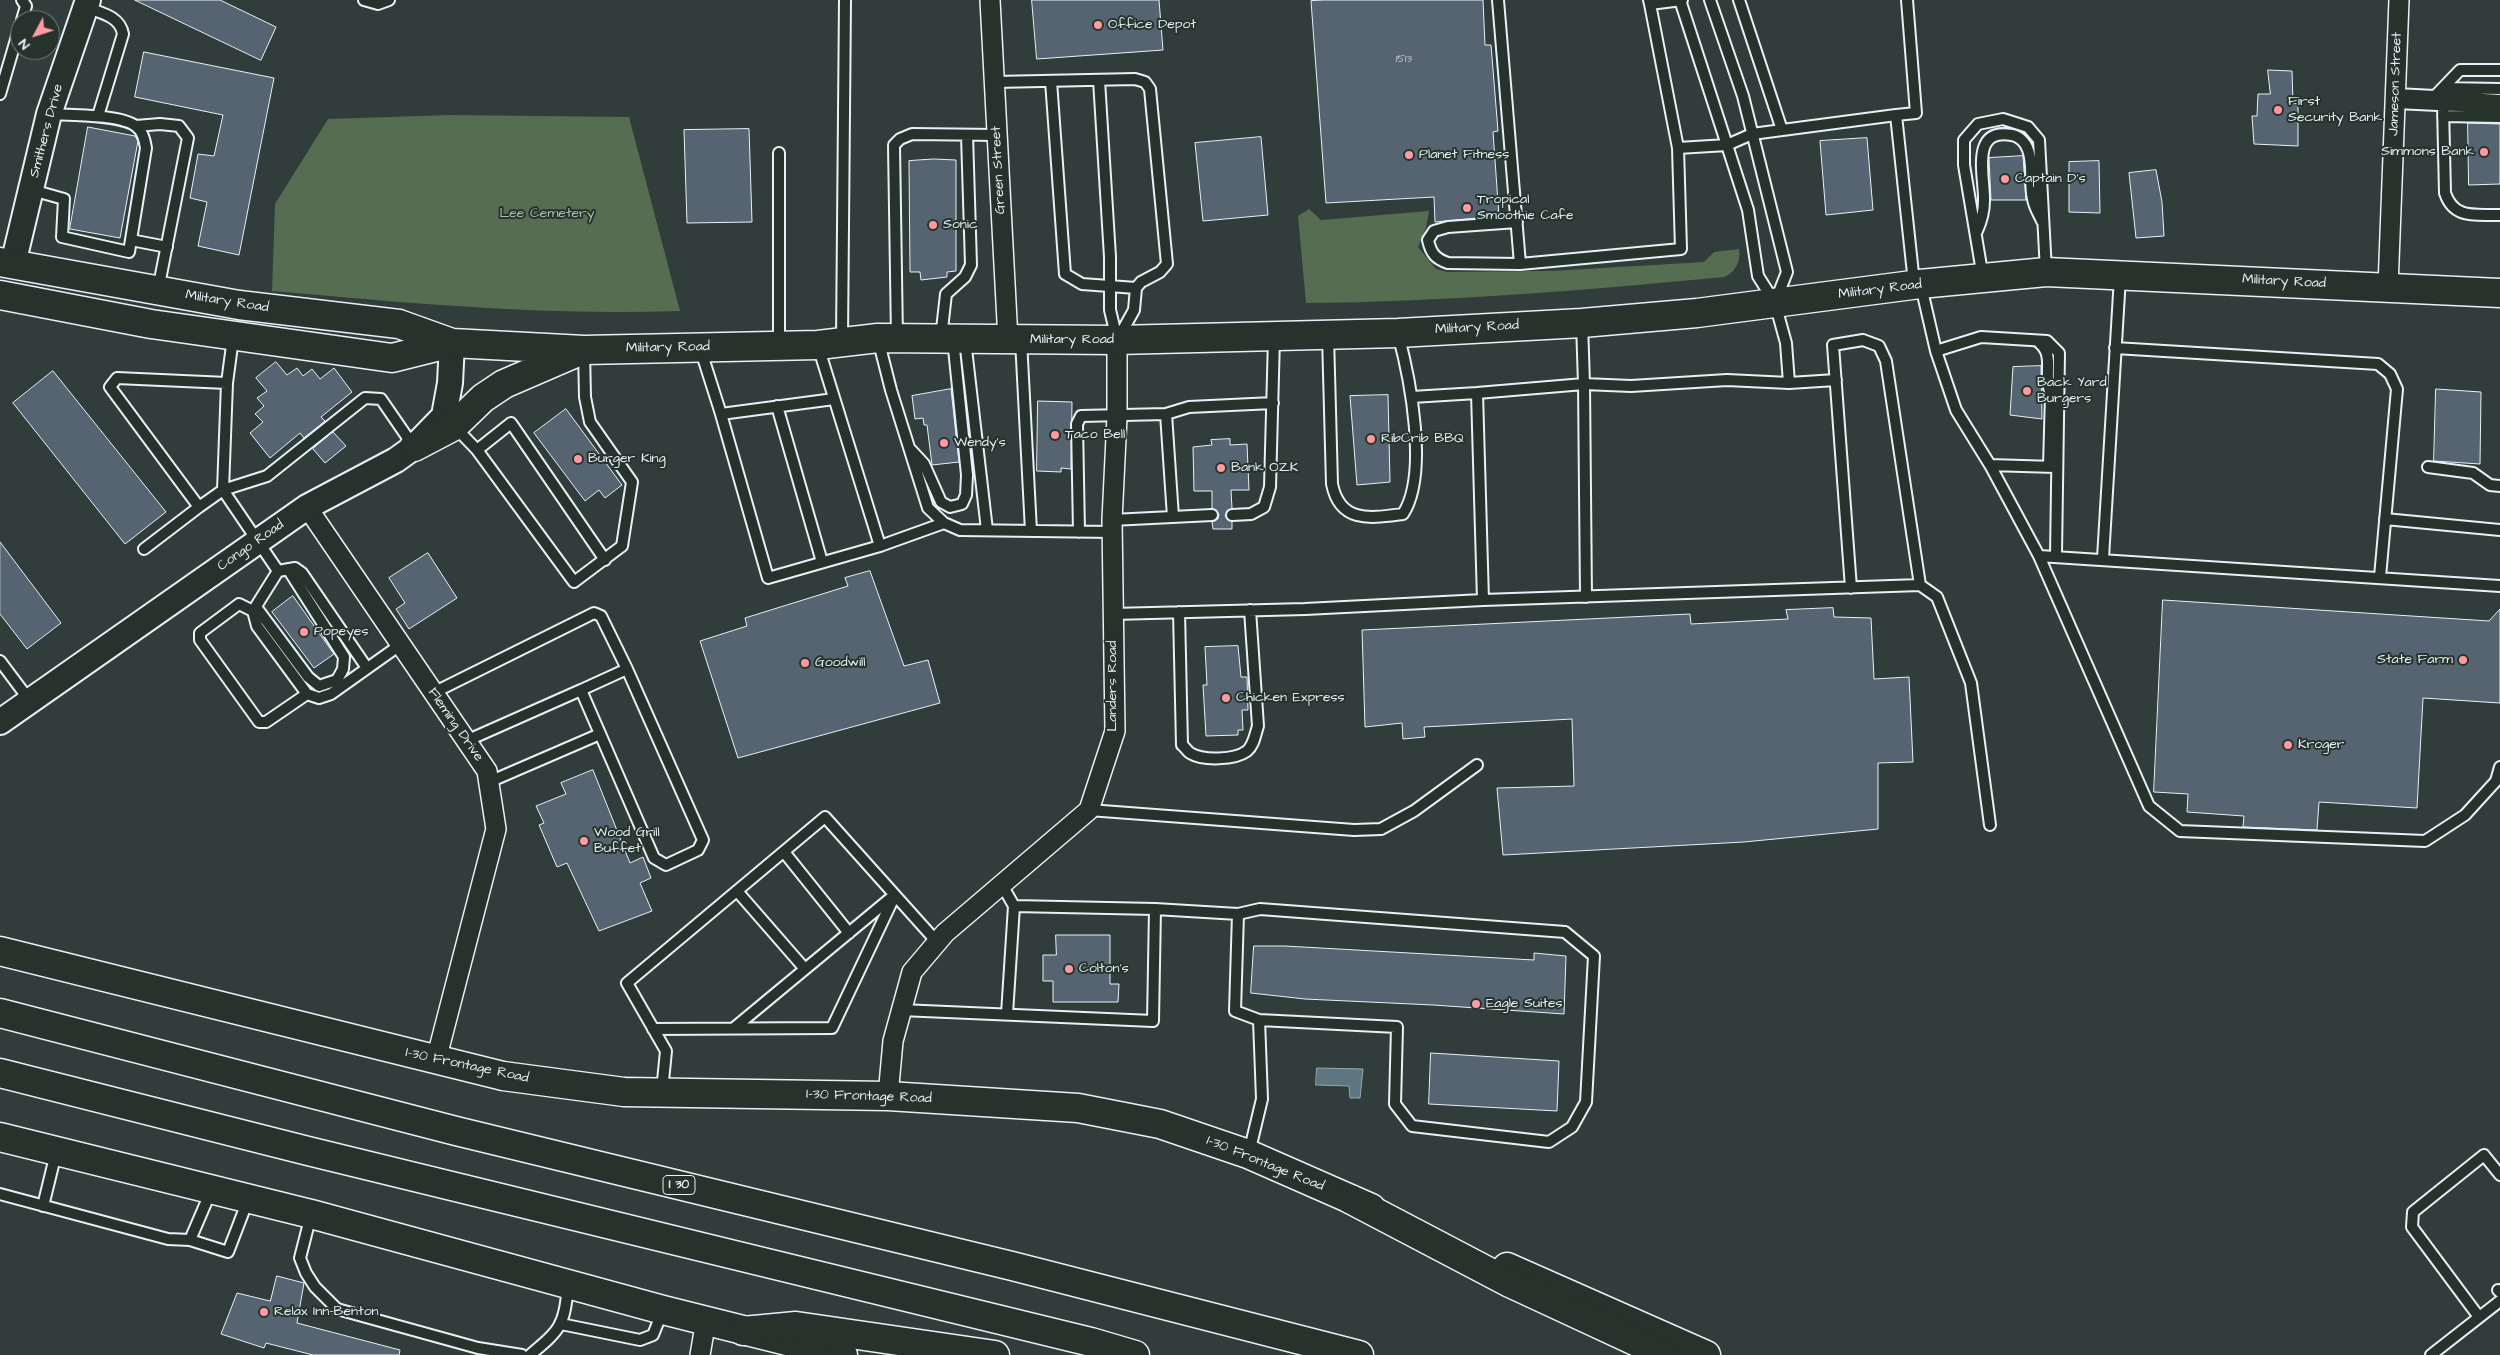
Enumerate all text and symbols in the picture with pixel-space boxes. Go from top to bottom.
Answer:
north arrow [10,10,60,60]
place label: Office Depot [1108,17,1196,33]
marker: Office Depot [1092,19,1104,31]
street label: Jameson Street [2386,32,2406,136]
text: N [14,34,35,54]
house number: 1513 [1396,53,1412,67]
street label: Smithers Drive [26,82,68,180]
place label: First Security Bank [2288,94,2382,126]
marker: First Security Bank [2272,104,2284,116]
street label: Green Street [988,125,1010,215]
place label: Simmons Bank [2381,144,2474,160]
marker: Simmons Bank [2478,146,2490,158]
place label: Planet Fitness [1419,147,1509,163]
marker: Planet Fitness [1403,149,1415,161]
place label: Captain D's [2015,171,2086,187]
marker: Captain D's [1999,173,2011,185]
place label: Tropical Smoothie Cafe [1477,192,1573,224]
marker: Tropical Smoothie Cafe [1461,202,1473,214]
park label: Lee Cemetery [499,206,595,222]
place label: Sonic [943,217,978,233]
marker: Sonic [927,219,939,231]
street label: Military Road [2242,271,2326,293]
street label: Military Road [1837,277,1923,303]
street label: Military Road [184,287,270,317]
street label: Military Road [1435,317,1519,339]
street label: Military Road [1030,332,1114,348]
street label: Military Road [626,339,710,357]
place label: Back Yard Burgers [2037,375,2107,408]
marker: Back Yard Burgers [2021,385,2033,397]
place label: Taco Bell [1065,427,1125,443]
marker: Taco Bell [1049,429,1061,441]
place label: RibCrib BBQ [1381,431,1464,447]
marker: RibCrib BBQ [1365,433,1377,445]
place label: Wendy's [954,435,1006,451]
marker: Wendy's [938,437,950,449]
place label: Burger King [588,451,666,467]
marker: Burger King [572,453,584,465]
place label: Bank OZK [1231,460,1298,476]
marker: Bank OZK [1215,462,1227,474]
street label: Congo Road [214,517,288,575]
place label: Popeyes [314,624,368,640]
marker: Popeyes [298,626,310,638]
street label: Landers Road [1105,640,1121,732]
place label: State Farm [2377,652,2453,668]
marker: State Farm [2457,654,2469,666]
place label: Goodwill [815,655,865,671]
marker: Goodwill [799,657,811,669]
street label: Fleming Drive [423,685,487,765]
place label: Chicken Express [1236,690,1345,706]
marker: Chicken Express [1220,692,1232,704]
place label: Kroger [2298,737,2345,753]
marker: Kroger [2282,739,2294,751]
place label: Wood Grill Buffet [594,825,660,858]
marker: Wood Grill Buffet [578,835,590,847]
place label: Colton's [1079,961,1129,977]
marker: Colton's [1063,963,1075,975]
place label: Eagle Suites [1486,996,1562,1012]
marker: Eagle Suites [1470,998,1482,1010]
street label: I-30 Frontage Road [404,1045,530,1087]
street label: I-30 Frontage Road [806,1086,932,1108]
street label: I-30 Frontage Road [1204,1133,1326,1195]
road number: I 30 [663,1176,695,1194]
place label: Relax Inn-Benton [274,1304,379,1320]
marker: Relax Inn-Benton [258,1306,270,1318]

